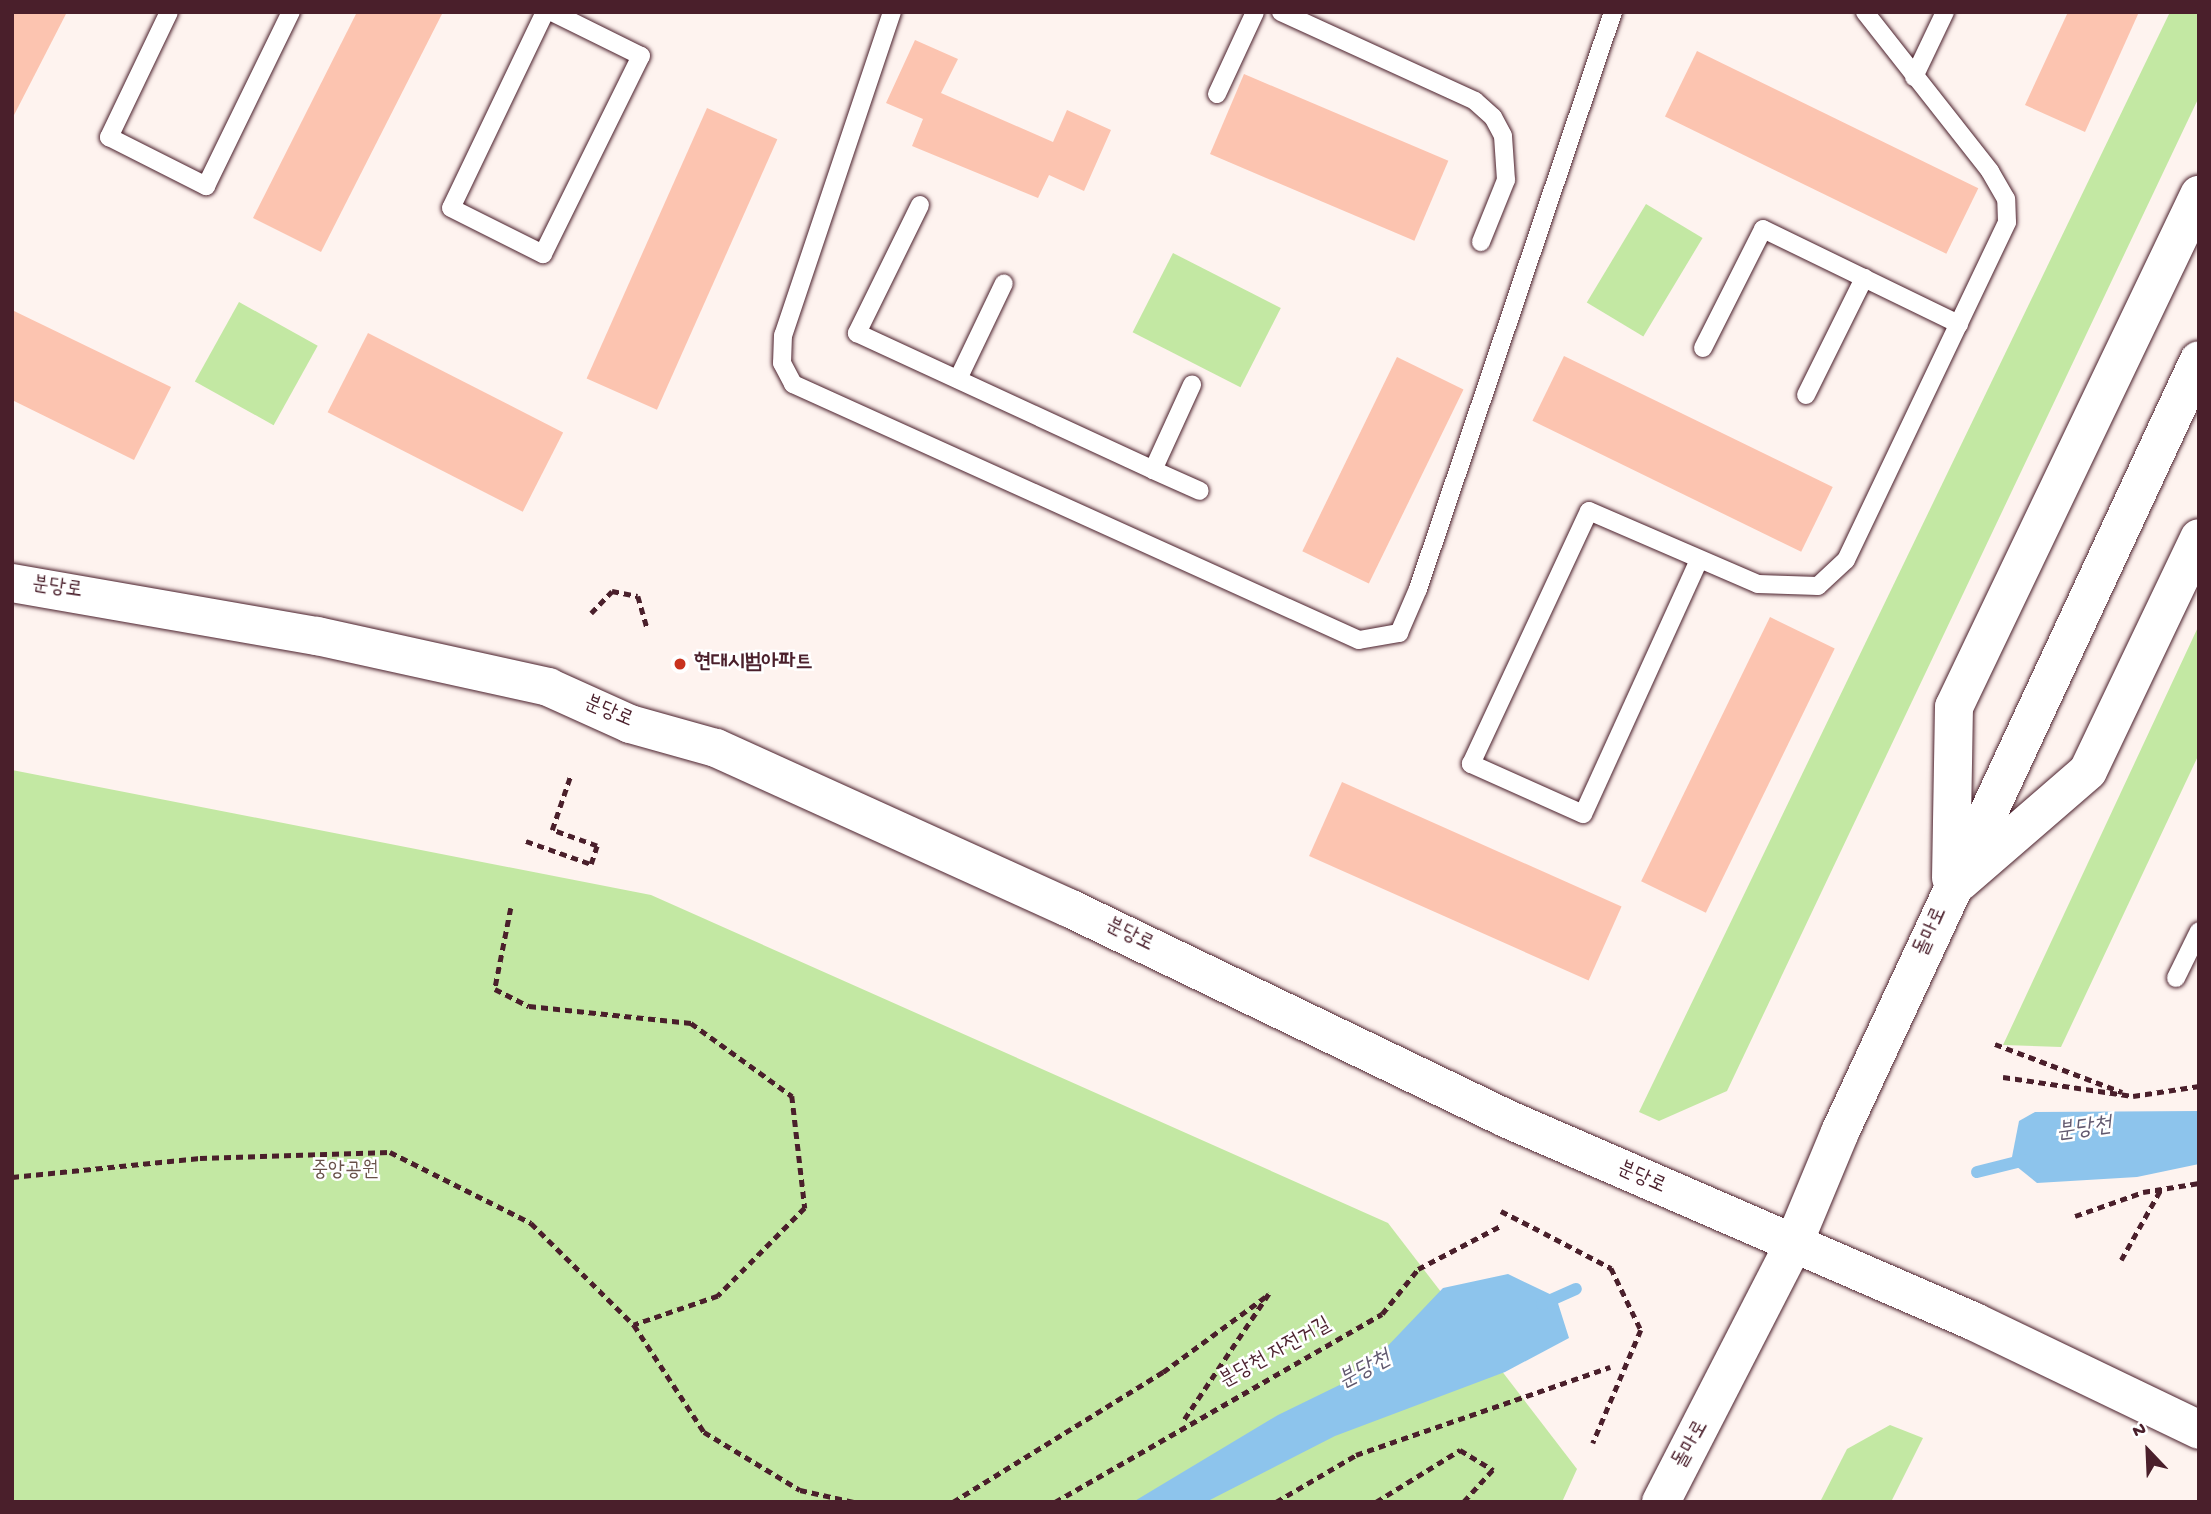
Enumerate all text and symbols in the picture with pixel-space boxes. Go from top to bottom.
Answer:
street label: 분당로 [30,573,84,605]
place label: 현대시범아파트 [694,651,812,677]
marker: 현대시범아파트 [672,656,688,672]
street label: 분당로 [580,691,636,735]
street label: 돌마로 [1910,904,1954,960]
street label: 분당로 [1101,914,1157,958]
water label: 분당천 [2055,1112,2113,1148]
street label: 분당로 [1613,1157,1669,1201]
park label: 중앙공원 [311,1159,379,1185]
street label: 분당천 자전거길 [1216,1313,1336,1395]
water label: 분당천 [1334,1346,1396,1396]
north arrow [2113,1416,2183,1486]
street label: 돌마로 [1669,1417,1715,1473]
text: N [2129,1418,2150,1444]

